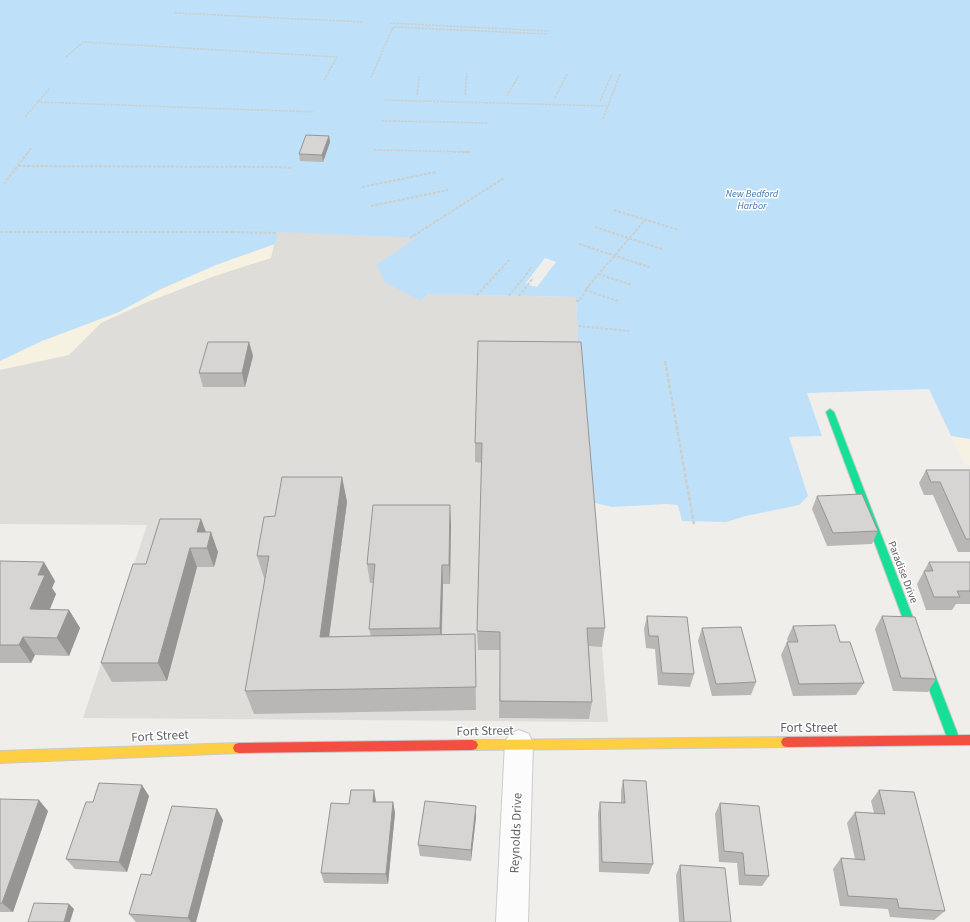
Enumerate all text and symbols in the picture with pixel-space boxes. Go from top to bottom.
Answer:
water label: New Bedford Harbor [726,187,779,213]
street label: Paradise Drive [884,539,922,606]
street label: Fort Street [780,719,838,737]
street label: Fort Street [456,721,514,740]
street label: Fort Street [131,725,190,746]
street label: Reynolds Drive [506,792,526,874]

